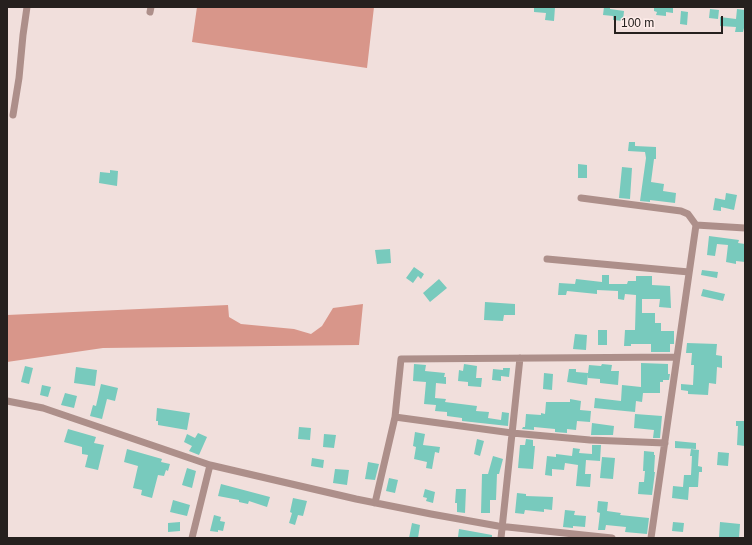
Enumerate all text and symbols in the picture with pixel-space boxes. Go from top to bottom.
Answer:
scale bar [616,8,725,34]
text: 100 m [621,16,654,30]

